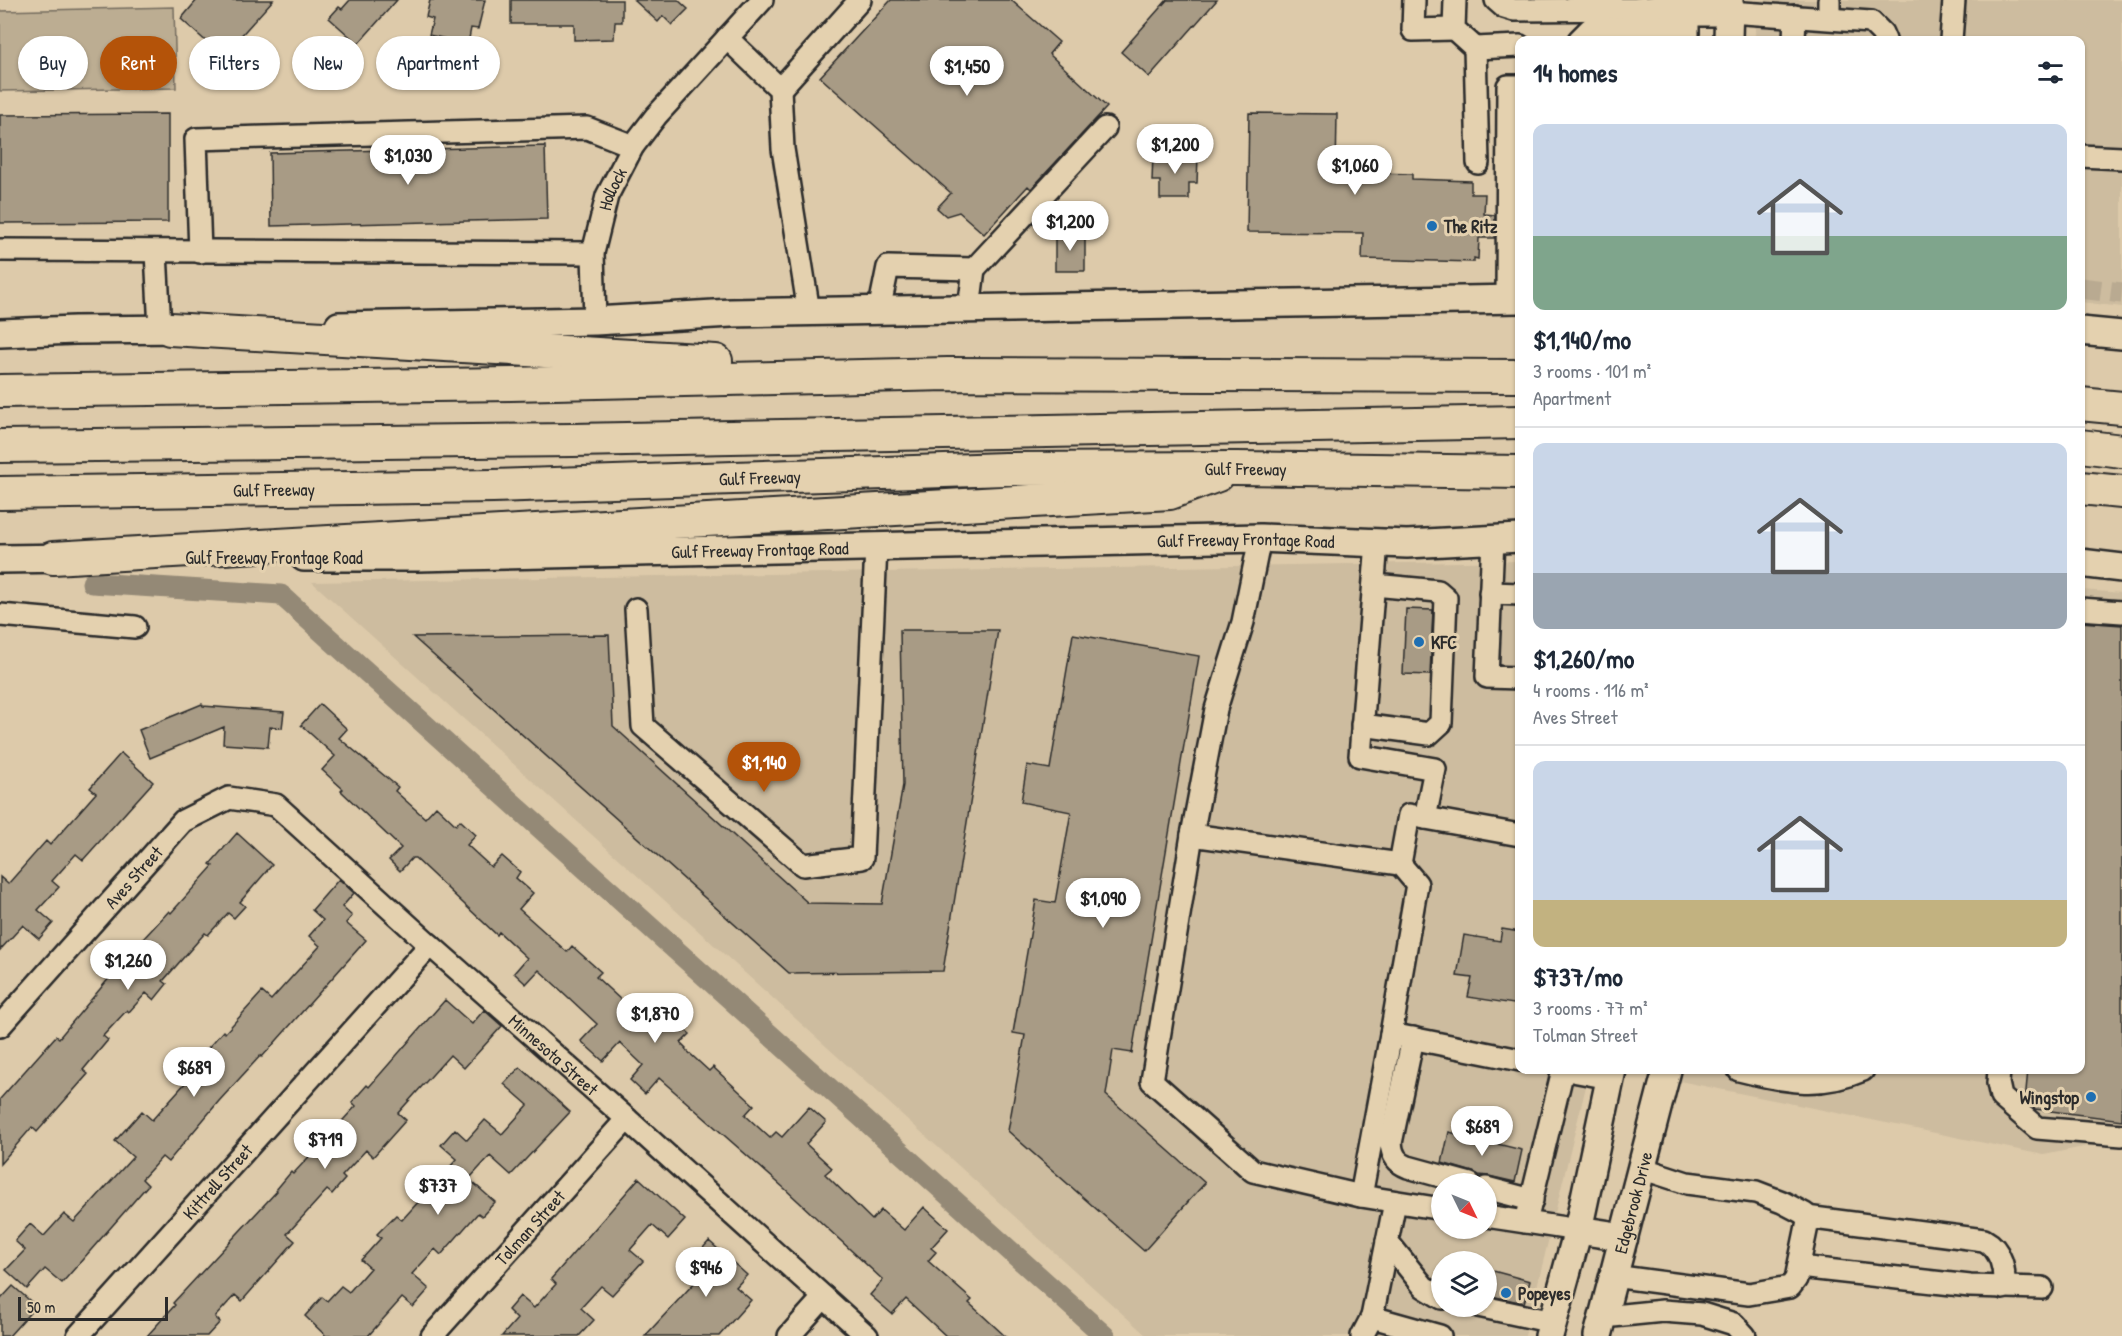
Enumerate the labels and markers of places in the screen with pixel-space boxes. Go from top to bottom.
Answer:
pin: $1,450 [918,46,1016,97]
pin: $1,200 [1126,124,1224,175]
pin: $1,030 [359,135,457,186]
pin: $1,060 [1306,145,1404,196]
pin: $1,200 [1021,201,1119,252]
place label: The Ritz [1443,214,1498,239]
marker: The Ritz [1425,219,1439,233]
place label: KFC [1431,630,1457,655]
marker: KFC [1412,635,1426,649]
pin: $1,140 [715,742,813,793]
pin: $1,090 [1054,878,1152,929]
pin: $1,260 [79,940,177,991]
pin: $1,870 [606,993,704,1044]
pin: $689 [158,1047,230,1098]
place label: Wingstop [2020,1085,2079,1111]
marker: Wingstop [2084,1090,2098,1104]
pin: $689 [1446,1106,1518,1157]
pin: $719 [289,1119,361,1170]
pin: $737 [402,1165,474,1216]
pin: $946 [670,1247,742,1298]
place label: Popeyes [1518,1281,1571,1307]
marker: Popeyes [1499,1286,1513,1300]

